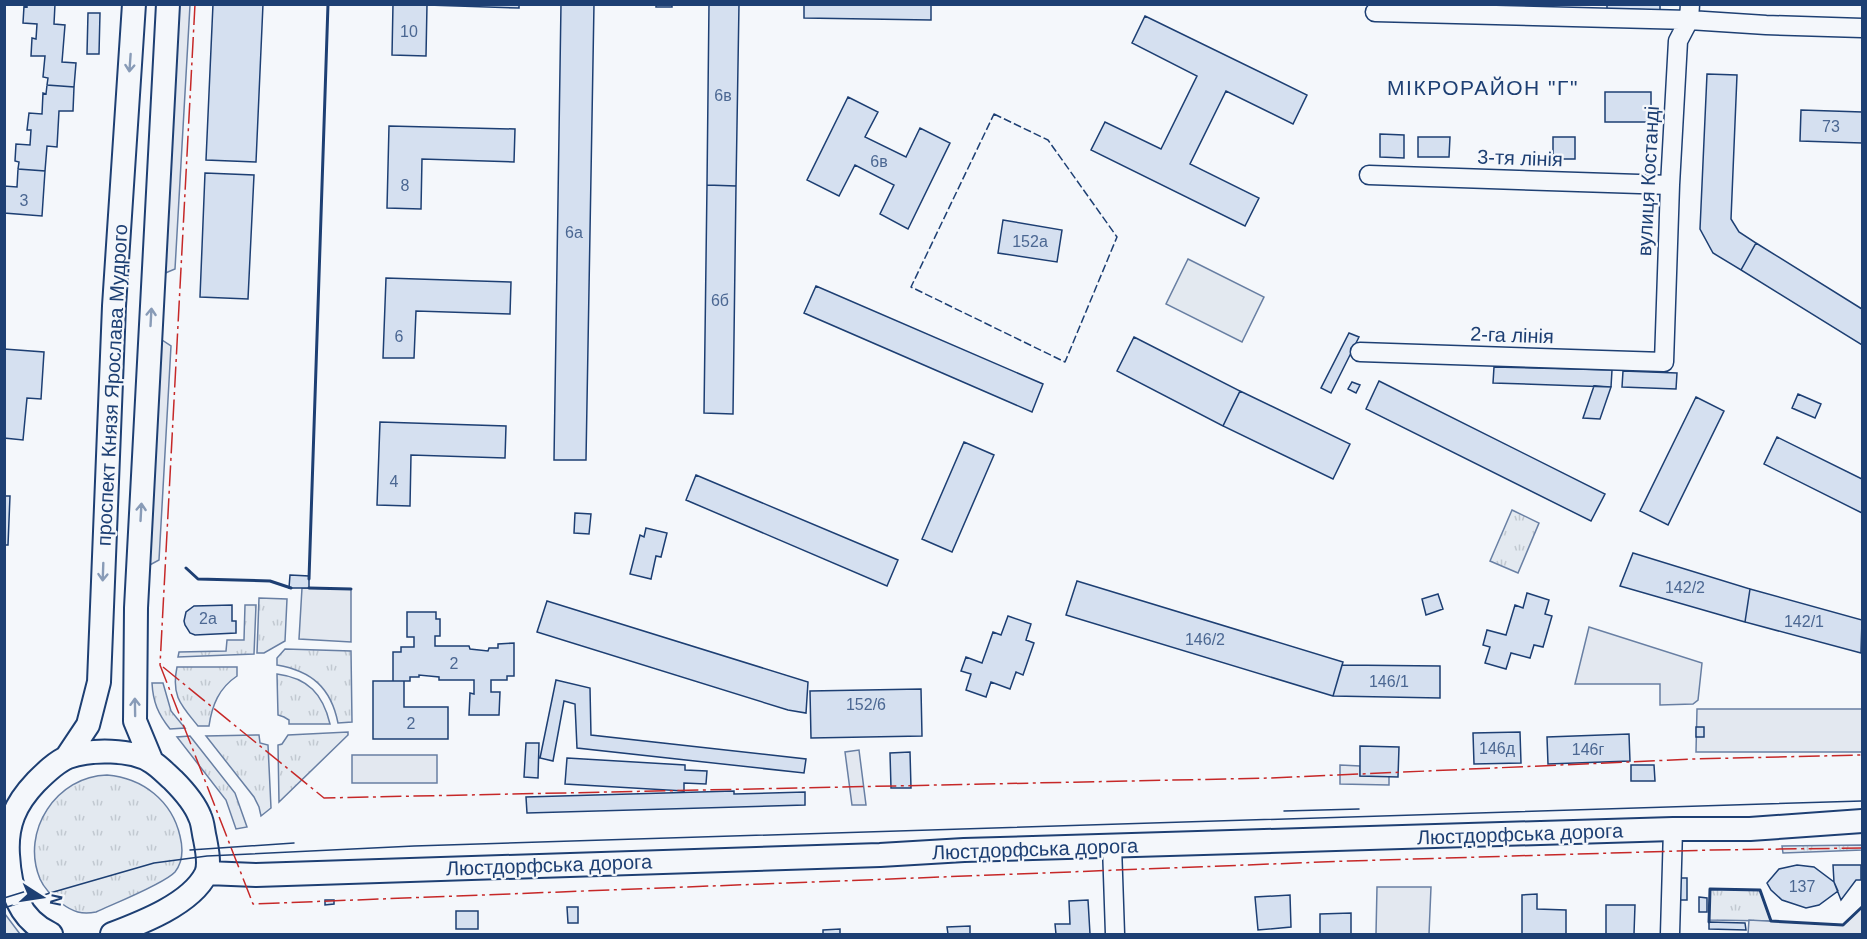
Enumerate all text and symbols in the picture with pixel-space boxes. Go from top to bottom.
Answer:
house number: 10 [400,23,418,40]
one-way arrow [125,52,136,72]
district label: МІКРОРАЙОН "Г" [1387,76,1579,99]
house number: 6в [714,87,732,104]
street label: вулиця Костанді [1633,105,1663,257]
house number: 73 [1822,118,1840,135]
street label: 3-тя лінія [1477,146,1563,170]
house number: 6в [870,153,888,170]
house number: 8 [401,177,410,194]
house number: 3 [20,192,29,209]
street label: проспект Князя Ярослава Мудрого [93,223,131,547]
house number: 6а [565,224,583,241]
house number: 152а [1012,233,1048,250]
house number: 6б [711,292,729,309]
one-way arrow [145,308,156,328]
street label: 2-га лінія [1470,323,1554,347]
house number: 6 [395,328,404,345]
house number: 4 [390,473,399,490]
one-way arrow [135,502,146,522]
one-way arrow [97,562,108,582]
house number: 142/2 [1665,579,1705,596]
house number: 2а [199,610,217,627]
house number: 142/1 [1784,613,1824,630]
house number: 146/2 [1185,631,1225,648]
house number: 2 [450,655,459,672]
house number: 146/1 [1369,673,1409,690]
house number: 152/6 [846,696,886,713]
one-way arrow [129,697,141,717]
house number: 2 [407,715,416,732]
house number: 146д [1479,740,1516,757]
house number: 146г [1572,741,1604,758]
street label: Люстдорфська дорога [1417,819,1624,849]
street label: Люстдорфська дорога [932,834,1139,864]
street label: Люстдорфська дорога [446,850,653,880]
north arrow [12,867,72,927]
house number: 137 [1789,878,1815,895]
text: N [47,893,66,907]

